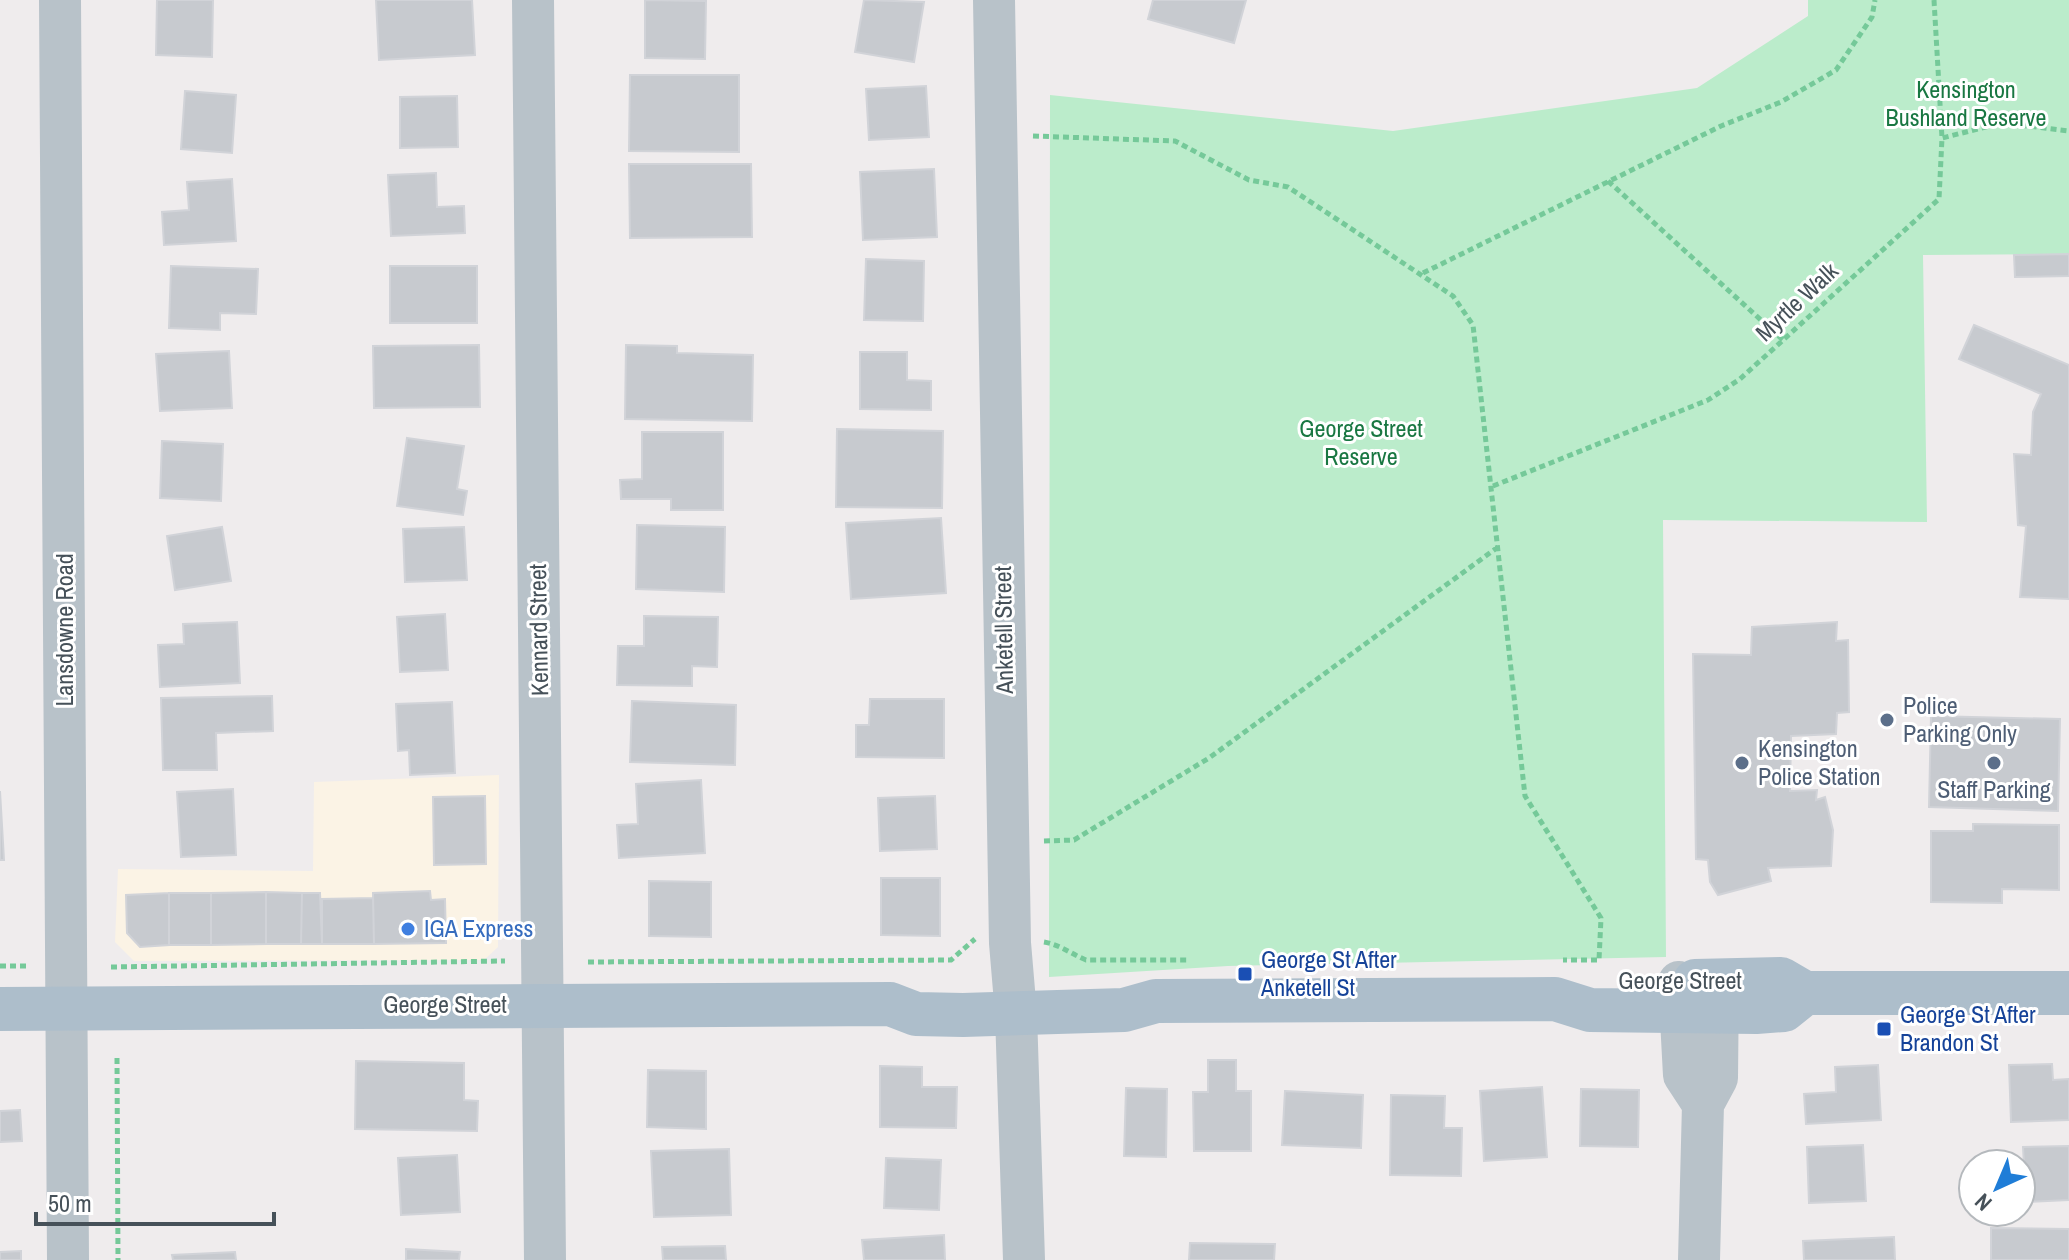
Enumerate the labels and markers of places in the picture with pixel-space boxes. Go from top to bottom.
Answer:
place label: Police Parking Only [1903,689,2017,749]
marker: Police Parking Only [1878,711,1896,729]
place label: Kensington Police Station [1758,732,1881,792]
marker: Kensington Police Station [1733,754,1751,772]
marker: Staff Parking [1985,754,2003,772]
place label: Staff Parking [1937,773,2051,805]
place label: IGA Express [424,912,533,944]
marker: IGA Express [399,920,417,938]
place label: George St After Anketell St [1260,943,1397,1003]
marker: George St After Anketell St [1236,965,1254,983]
place label: George St After Brandon St [1900,998,2036,1058]
marker: George St After Brandon St [1875,1020,1893,1038]

